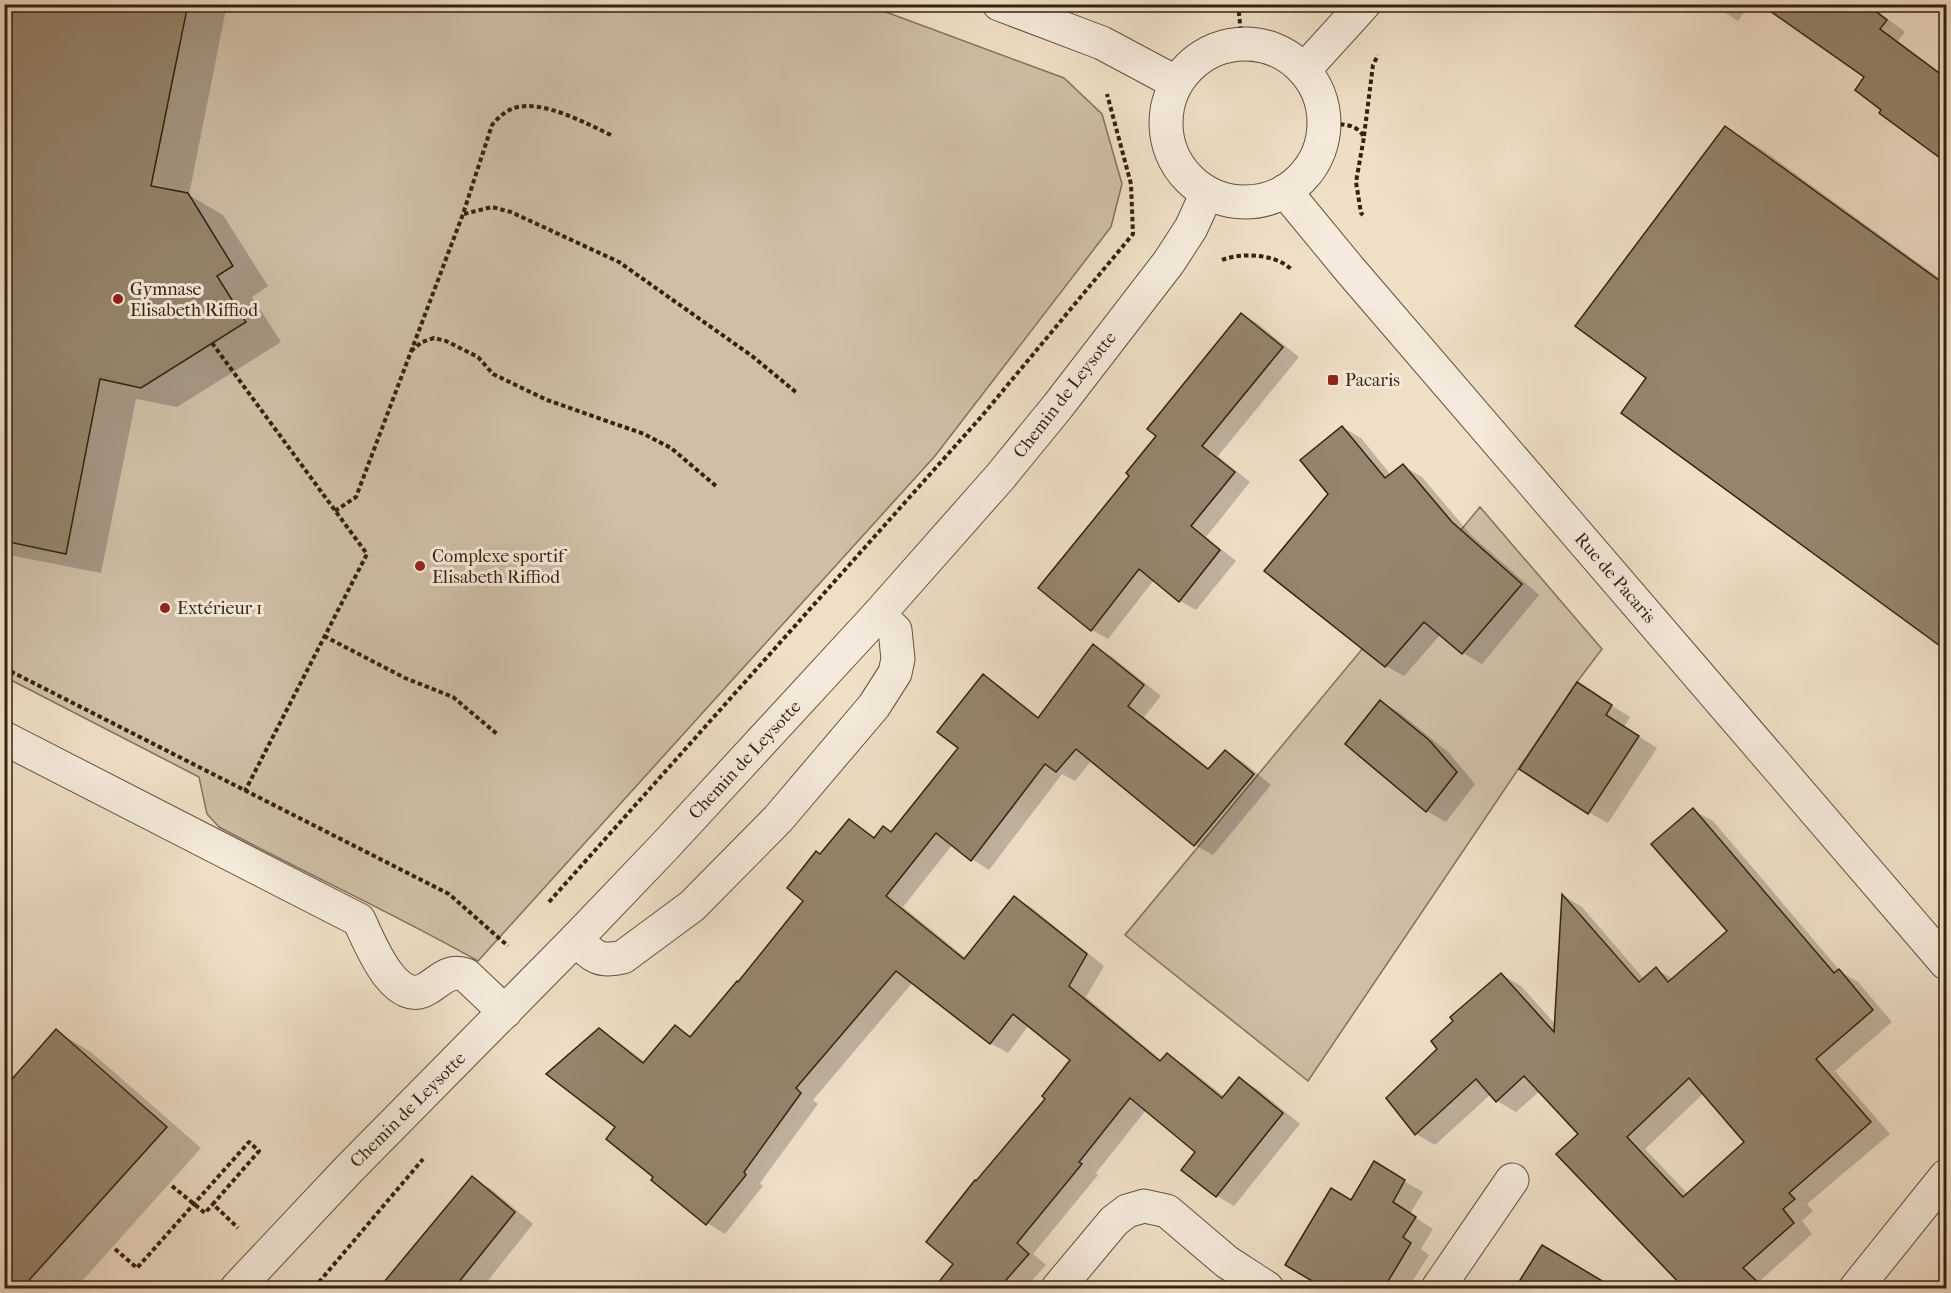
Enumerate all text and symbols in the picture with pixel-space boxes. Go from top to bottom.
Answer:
place label: Gymnase Elisabeth Riffiod [130,279,258,321]
marker: Gymnase Elisabeth Riffiod [111,292,125,306]
street label: Chemin de Leysotte [1009,327,1121,462]
place label: Pacaris [1345,370,1400,391]
marker: Pacaris [1326,373,1340,387]
street label: Rue de Pacaris [1570,528,1660,628]
place label: Complexe sportif Elisabeth Riffiod [432,546,568,588]
marker: Complexe sportif Elisabeth Riffiod [413,559,427,573]
place label: Extérieur 1 [177,598,263,619]
marker: Extérieur 1 [158,601,172,615]
street label: Chemin de Leysotte [685,696,806,824]
street label: Chemin de Leysotte [346,1048,470,1172]

